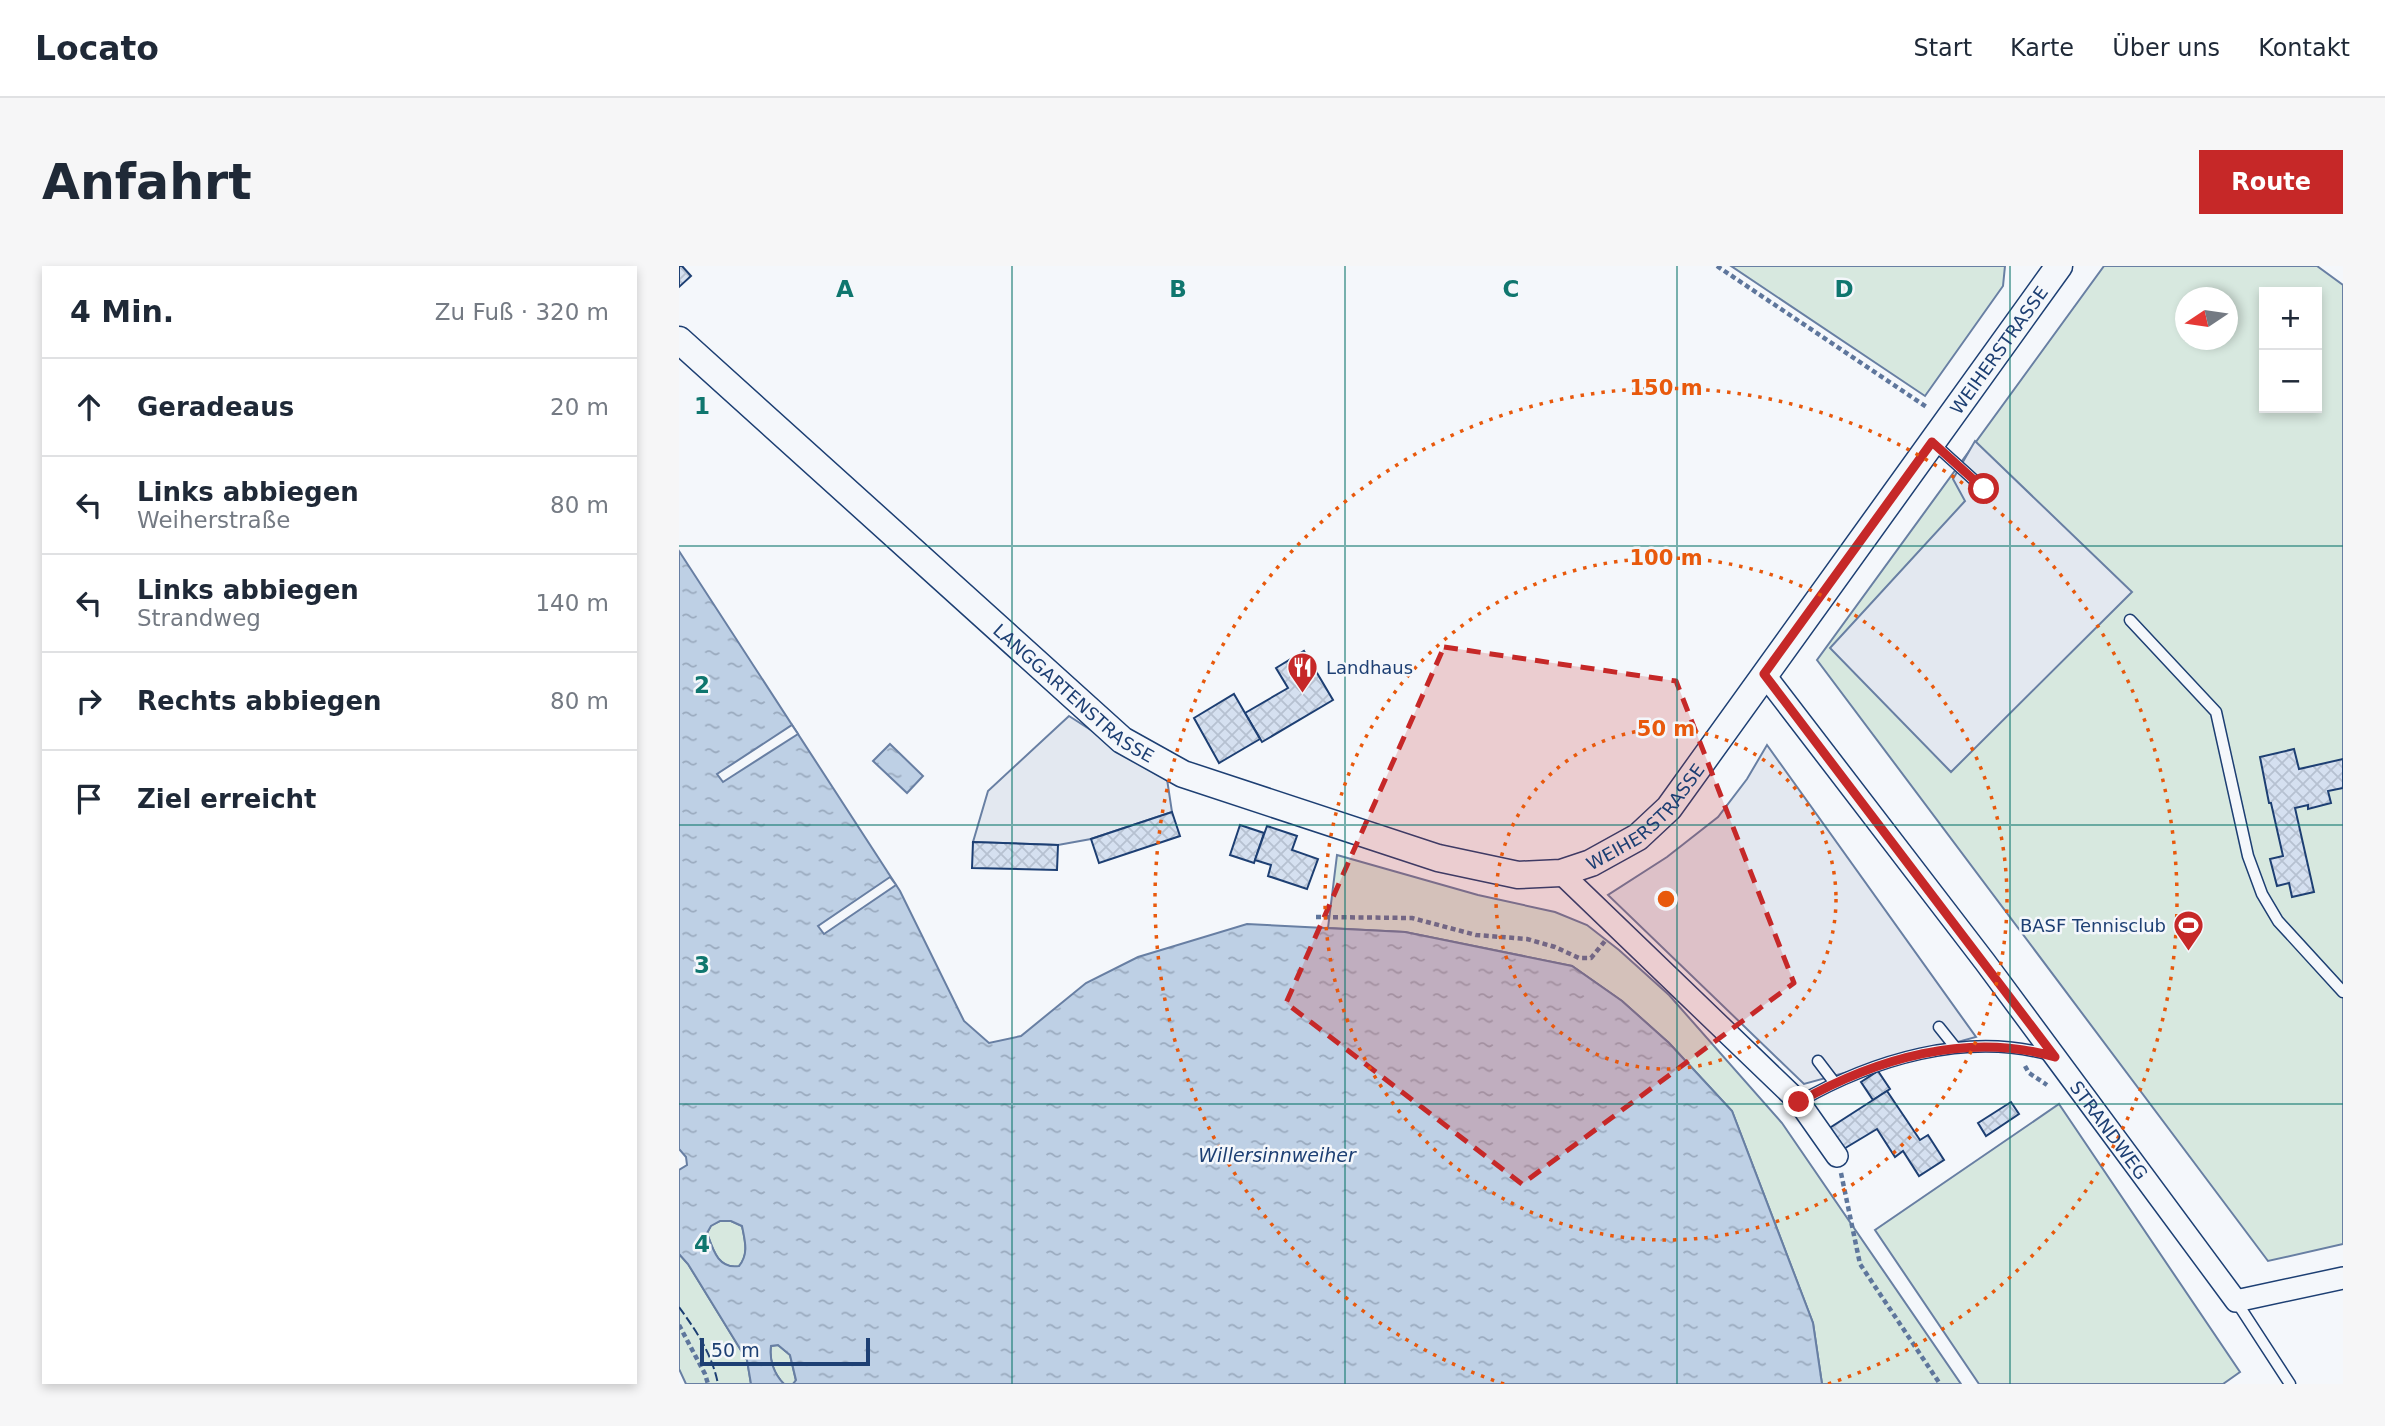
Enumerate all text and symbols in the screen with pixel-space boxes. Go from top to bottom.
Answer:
text: Locato [35,29,159,68]
text: Start [1913,34,1972,62]
text: Karte [2010,34,2074,62]
text: Über uns [2112,34,2220,62]
text: Kontakt [2258,34,2350,62]
button: Route [2199,150,2343,214]
text: Anfahrt [42,154,252,211]
text: A [836,276,854,302]
text: B [1169,276,1187,302]
text: C [1503,276,1519,302]
text: D [1834,276,1854,302]
street label: WEIHERSTRASSE [1945,282,2052,418]
north arrow [2175,287,2238,350]
map controls [2259,287,2322,413]
button: + [2259,287,2322,350]
text: 4 Min. [70,294,174,329]
text: Zu Fuß · 320 m [435,299,609,325]
button: − [2259,350,2322,413]
text: 150 m [1629,376,1703,400]
icon: ahead [70,388,108,426]
text: Geradeaus [137,392,294,422]
text: 1 [694,393,710,419]
text: 20 m [550,394,609,420]
route start [1968,473,1999,504]
text: Links abbiegen [137,477,359,507]
icon: left [70,486,108,524]
text: 80 m [550,492,609,518]
text: Weiherstraße [137,507,290,533]
text: 100 m [1629,546,1703,570]
text: Links abbiegen [137,575,359,605]
icon: left [70,584,108,622]
text: 140 m [535,590,609,616]
text: Strandweg [137,605,261,631]
street label: LANGGARTENSTRASSE [990,619,1158,766]
restaurant icon: Landhaus [1286,650,1320,694]
place label: Landhaus [1326,657,1413,678]
text: 2 [694,672,710,698]
icon: right [70,682,108,720]
text: Rechts abbiegen [137,686,382,716]
text: 80 m [550,688,609,714]
text: 50 m [1637,717,1695,741]
street label: WEIHERSTRASSE [1582,759,1708,874]
icon: arrive [70,780,108,818]
text: Ziel erreicht [137,784,317,814]
centre of rings [1654,887,1678,911]
sports icon: BASF Tennisclub [2172,908,2206,952]
place label: BASF Tennisclub [2020,915,2166,936]
text: 3 [694,952,710,978]
street label: STRANDWEG [2066,1077,2153,1183]
route end [1783,1086,1814,1117]
water label: Willersinnweiher [1198,1144,1357,1166]
text: 4 [694,1231,710,1257]
scale bar [700,1335,870,1367]
text: 50 m [711,1339,760,1361]

